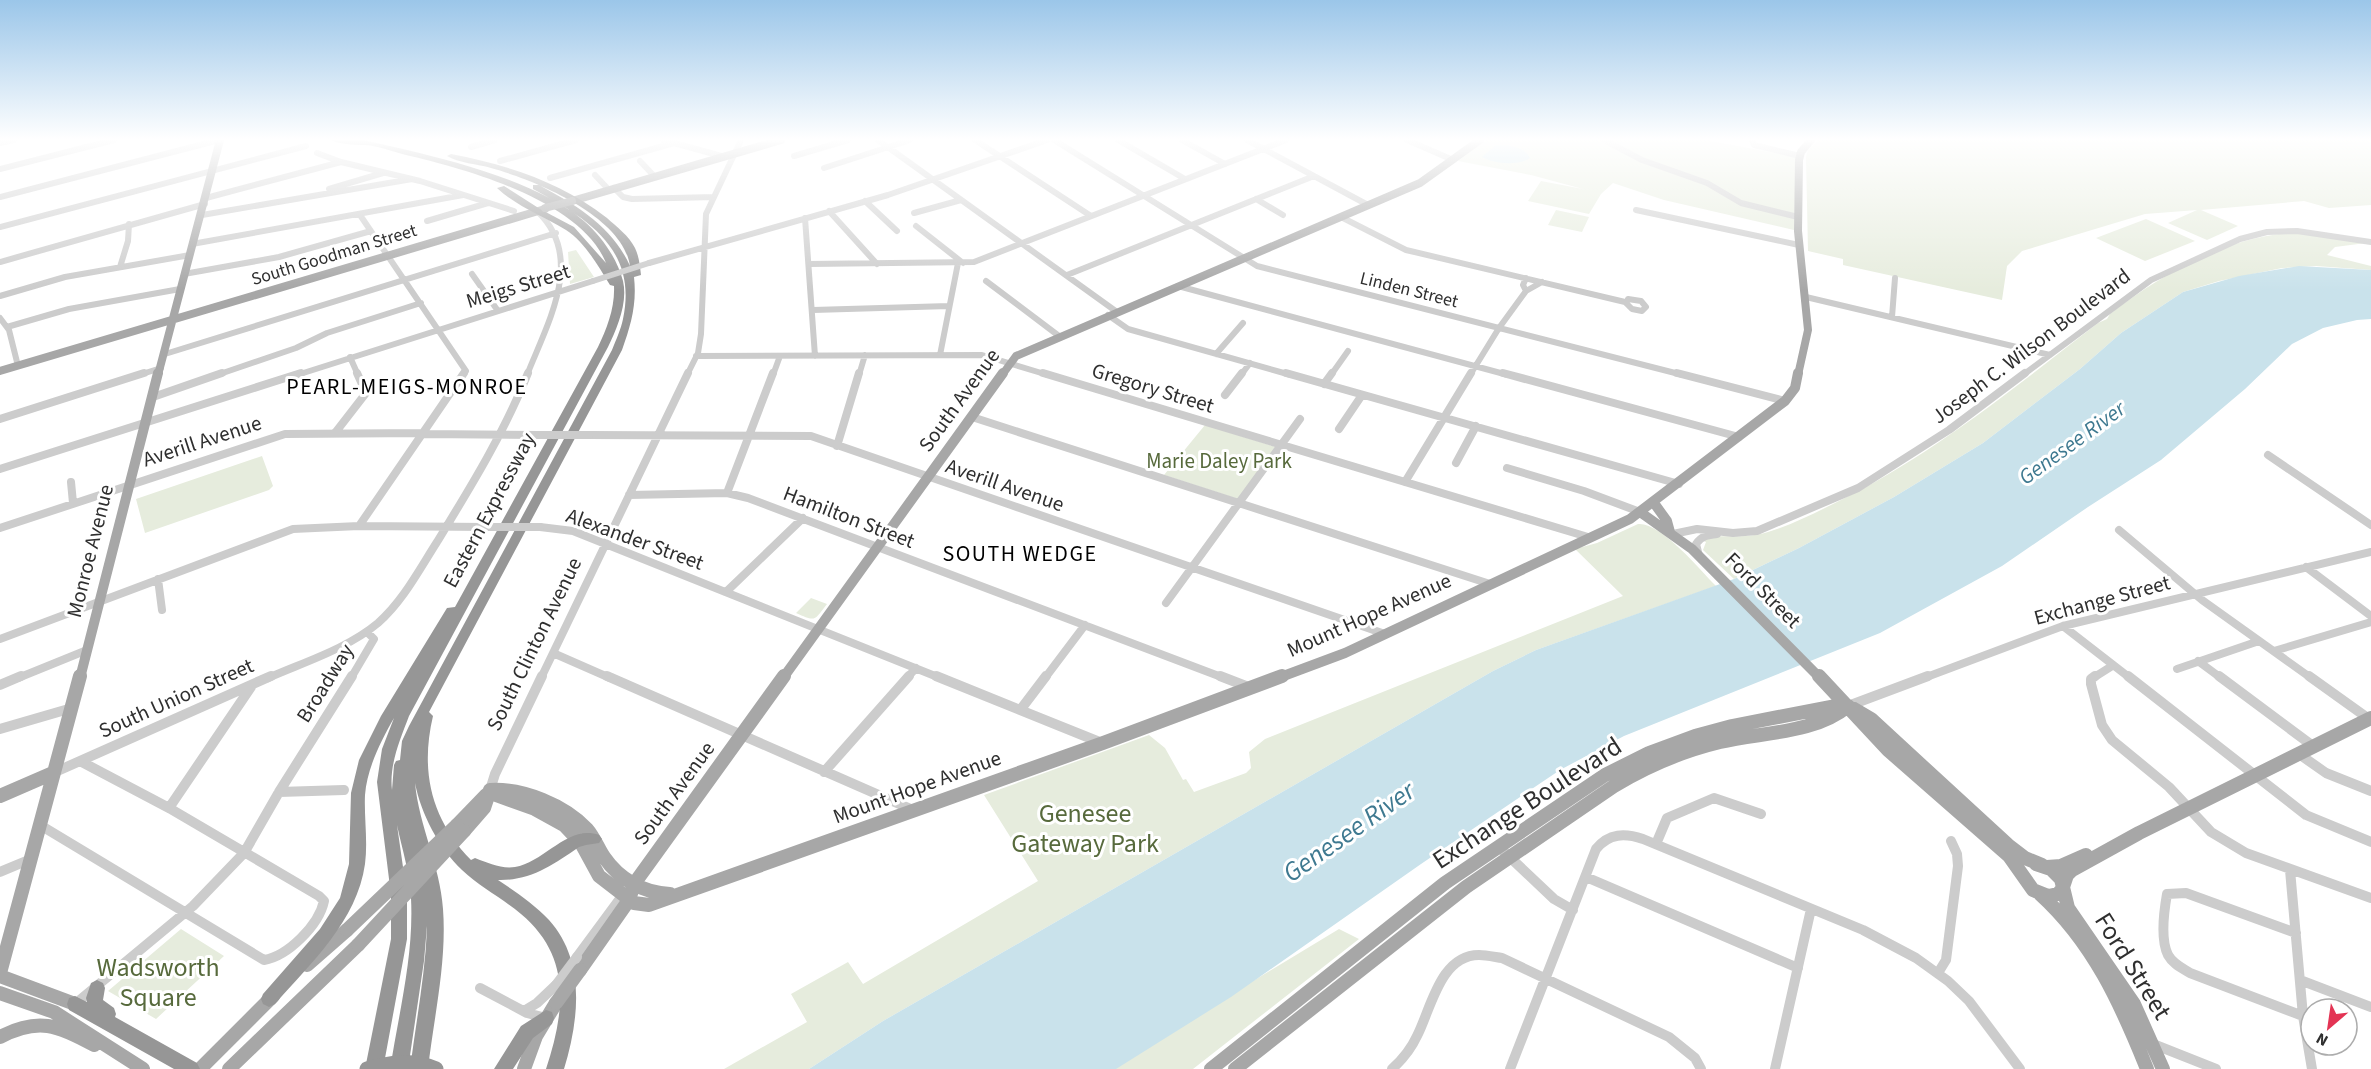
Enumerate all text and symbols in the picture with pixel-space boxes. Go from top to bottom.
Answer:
street label: South Goodman Street [248,218,420,292]
street label: Meigs Street [462,256,574,316]
street label: Joseph C. Wilson Boulevard [1925,261,2137,431]
street label: Linden Street [1357,266,1461,314]
street label: South Avenue [911,342,1007,458]
street label: Gregory Street [1088,355,1218,421]
district label: PEARL-MEIGS-MONROE [286,371,528,403]
water label: Genesee River [2012,392,2133,493]
street label: Averill Avenue [139,408,265,474]
street label: Eastern Expressway [435,427,543,593]
park label: Marie Daley Park [1146,446,1292,476]
street label: Averill Avenue [942,451,1068,519]
street label: Hamilton Street [779,478,919,556]
street label: Monroe Avenue [59,481,121,621]
street label: Alexander Street [562,500,708,578]
district label: SOUTH WEDGE [942,538,1098,570]
street label: Ford Street [1718,545,1808,635]
street label: South Clinton Avenue [479,552,589,736]
street label: Mount Hope Avenue [1282,565,1456,665]
street label: Exchange Street [2030,567,2174,633]
street label: Broadway [289,638,361,728]
street label: South Union Street [94,650,258,746]
street label: Exchange Boulevard [1425,728,1629,878]
street label: South Avenue [626,735,722,851]
street label: Mount Hope Avenue [829,743,1005,831]
water label: Genesee River [1275,771,1425,892]
park label: Genesee Gateway Park [1011,795,1159,862]
street label: Ford Street [2085,905,2181,1027]
park label: Wadsworth Square [96,949,220,1016]
north arrow [2299,997,2359,1057]
text: N [2312,1027,2332,1051]

